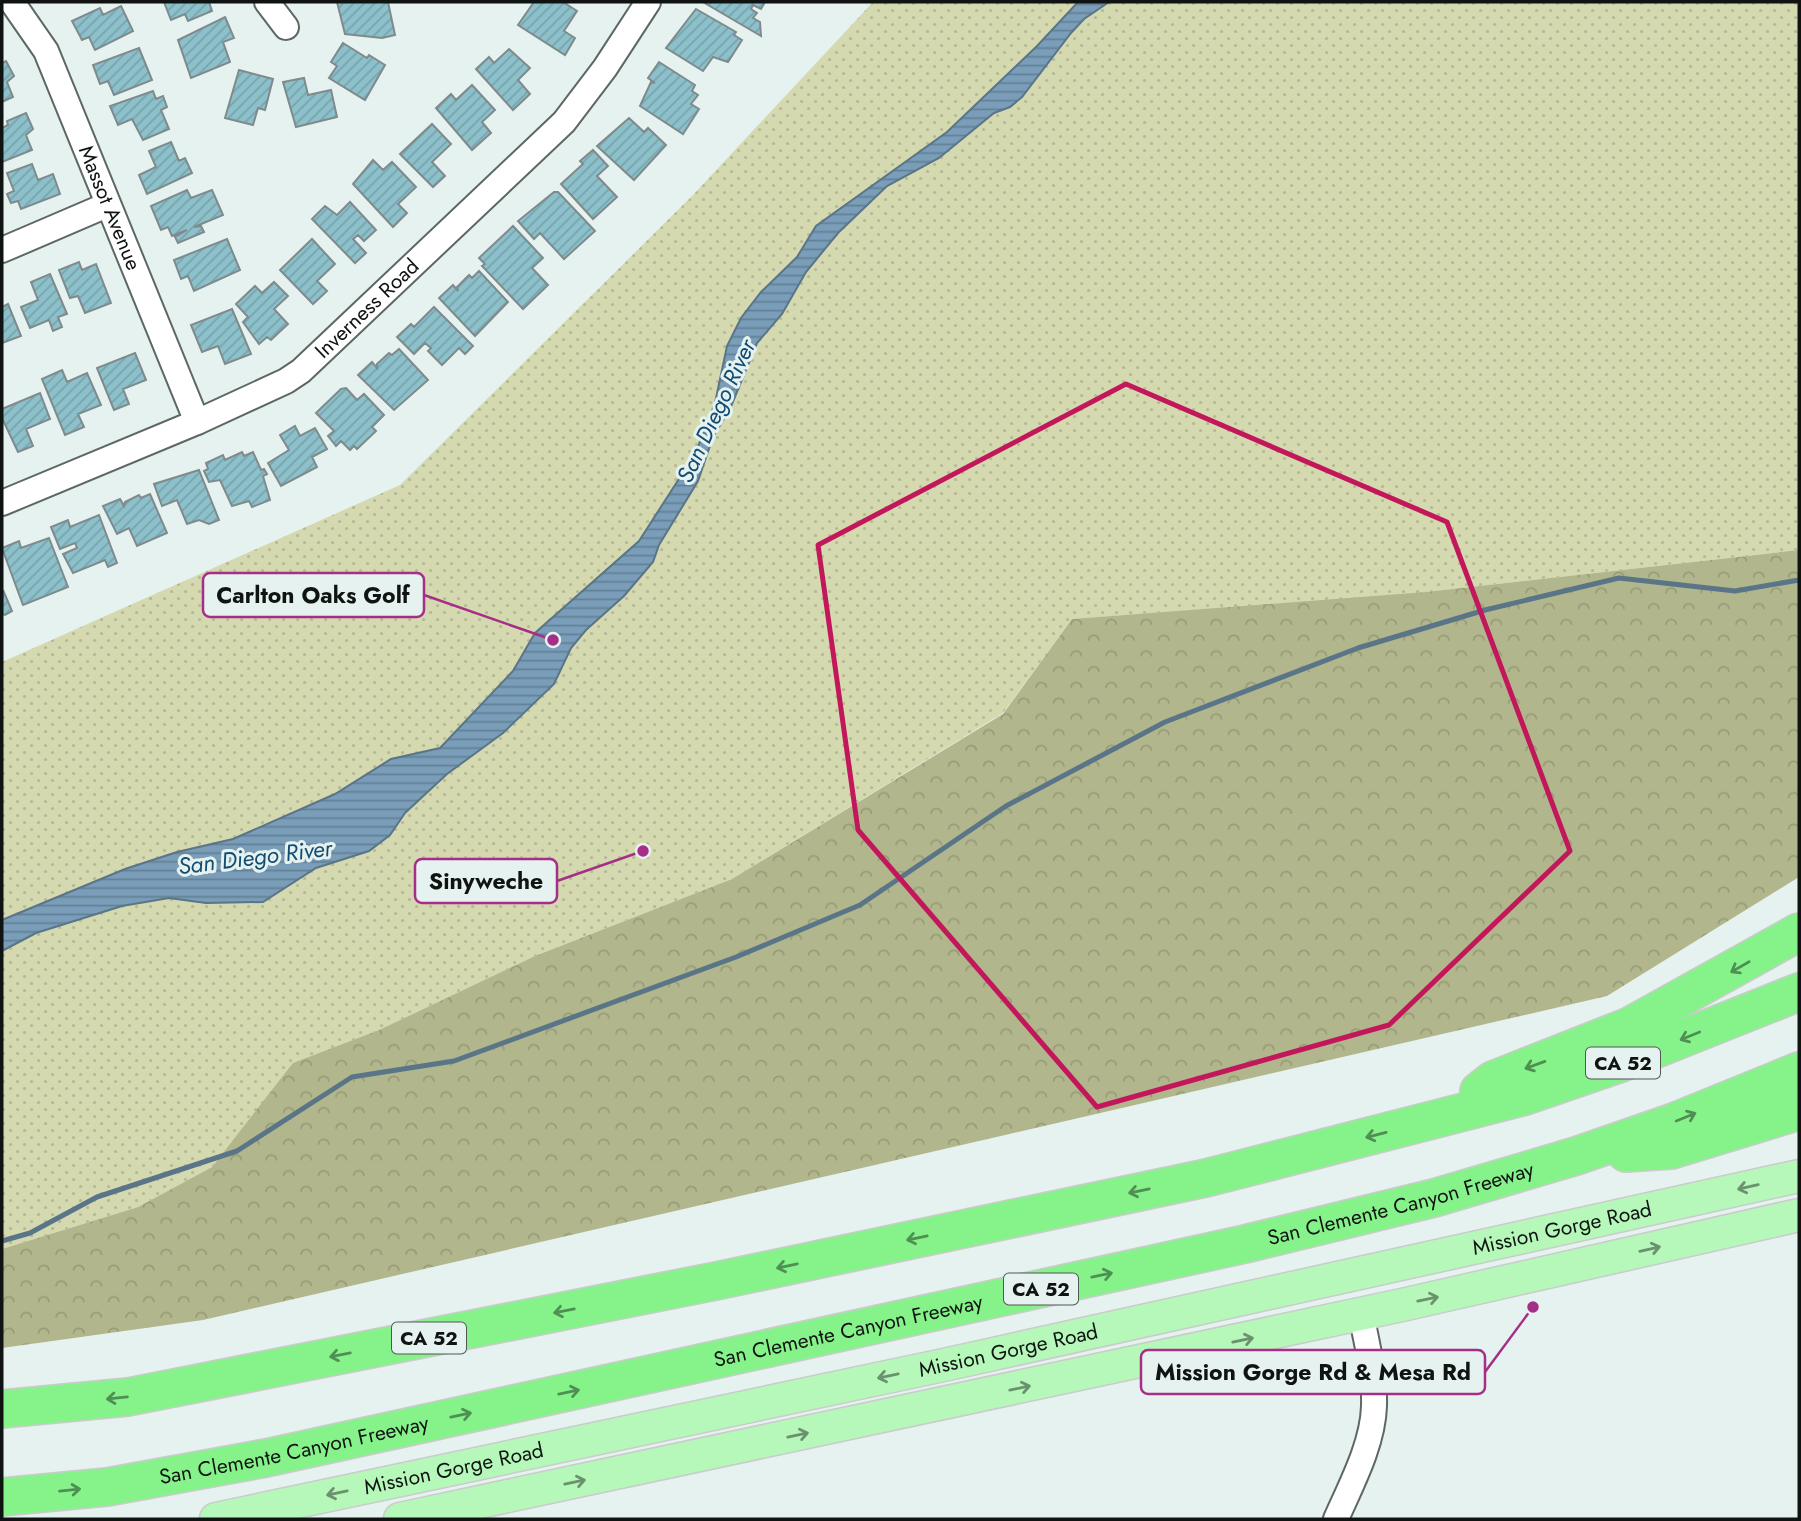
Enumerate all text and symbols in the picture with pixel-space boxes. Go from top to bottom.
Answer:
street label: Massot Avenue [71,141,149,275]
street label: Inverness Road [308,252,426,365]
water label: San Diego River [668,332,765,488]
callout: Carlton Oaks Golf [203,573,424,617]
text: Carlton Oaks Golf [216,578,411,612]
water label: San Diego River [176,831,335,883]
callout: Sinyweche [415,859,557,903]
text: Sinyweche [429,864,543,898]
one-way arrow [1731,960,1751,974]
one-way arrow [1680,1030,1702,1043]
road number: CA 52 [1586,1048,1660,1078]
one-way arrow [1525,1060,1547,1072]
one-way arrow [1675,1110,1697,1123]
one-way arrow [1365,1129,1388,1142]
street label: San Clemente Canyon Freeway [1264,1154,1538,1253]
one-way arrow [1737,1181,1760,1194]
one-way arrow [1128,1185,1151,1199]
street label: Mission Gorge Road [1469,1194,1654,1263]
one-way arrow [906,1231,929,1245]
one-way arrow [1638,1242,1661,1255]
one-way arrow [776,1259,799,1273]
one-way arrow [1090,1268,1113,1282]
road number: CA 52 [1004,1274,1078,1304]
street label: San Clemente Canyon Freeway [711,1287,986,1375]
one-way arrow [1416,1292,1439,1306]
one-way arrow [553,1305,576,1318]
street label: Mission Gorge Road [916,1316,1101,1385]
road number: CA 52 [392,1322,466,1354]
one-way arrow [1231,1332,1254,1346]
one-way arrow [329,1349,352,1362]
callout: Mission Gorge Rd & Mesa Rd [1141,1350,1485,1394]
text: Mission Gorge Rd & Mesa Rd [1155,1355,1471,1389]
one-way arrow [877,1370,900,1384]
one-way arrow [1008,1380,1031,1394]
one-way arrow [557,1385,580,1398]
one-way arrow [106,1391,129,1404]
street label: San Clemente Canyon Freeway [157,1408,432,1492]
one-way arrow [449,1408,472,1422]
one-way arrow [786,1427,809,1441]
street label: Mission Gorge Road [361,1435,546,1502]
one-way arrow [563,1475,586,1488]
one-way arrow [58,1484,80,1497]
one-way arrow [327,1487,349,1500]

